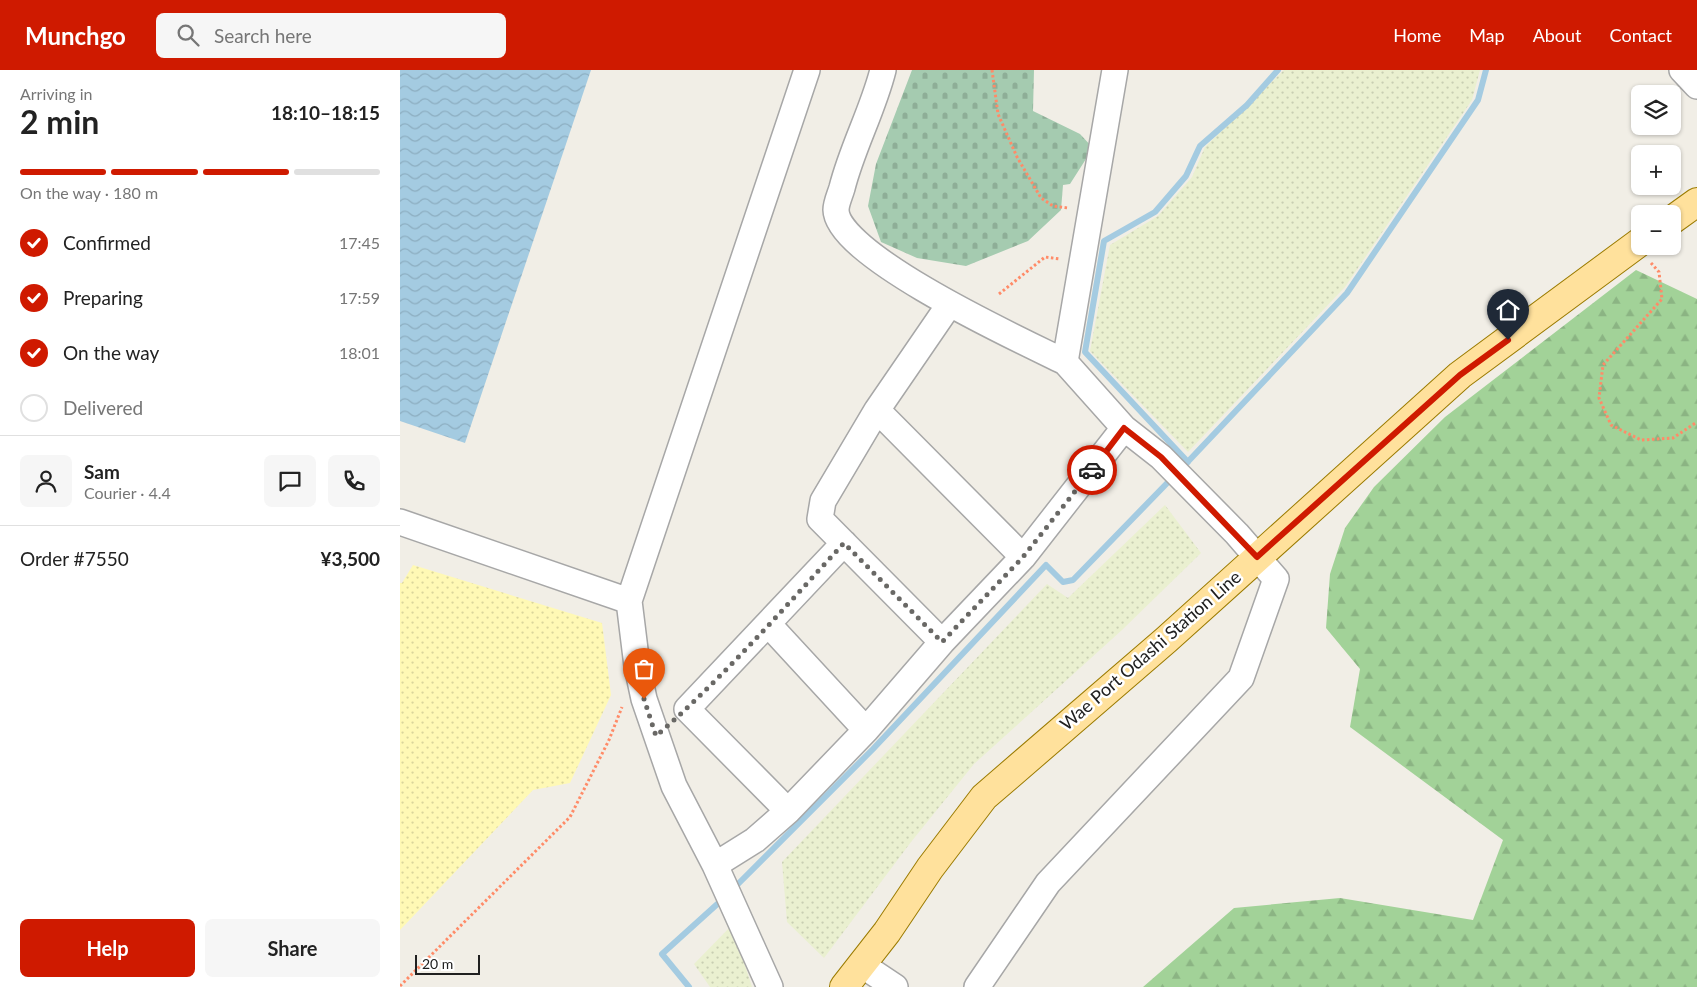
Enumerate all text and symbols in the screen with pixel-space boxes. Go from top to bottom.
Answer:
search box [156,13,506,58]
text: Munchgo [25,21,126,50]
icon: search [174,21,202,49]
text: Search here [214,24,312,47]
text: Home [1393,24,1441,46]
text: Map [1469,24,1505,46]
text: About [1533,24,1582,46]
text: Contact [1610,24,1672,46]
text: Arriving in [20,84,93,103]
map controls [1631,85,1681,255]
button: layers [1631,85,1681,135]
text: 18:10–18:15 [271,101,380,124]
text: 2 min [20,102,99,141]
button: + [1631,145,1681,195]
text: On the way · 180 m [20,183,158,202]
button: − [1631,205,1681,255]
icon: check [20,229,48,257]
text: Confirmed [63,231,151,254]
text: 17:45 [339,233,380,252]
icon: check [20,284,48,312]
text: Preparing [63,286,143,309]
text: 17:59 [339,288,380,307]
pin [1487,289,1529,340]
icon: home [1494,296,1522,324]
icon: check [20,339,48,367]
text: On the way [63,341,159,364]
text: 18:01 [339,343,380,362]
text: Delivered [63,396,143,419]
courier [1067,445,1117,495]
button: person [20,455,72,507]
button: chat [264,455,316,507]
button: phone [328,455,380,507]
icon: car [1078,456,1106,484]
text: Sam [84,460,120,483]
text: Courier · 4.4 [84,483,171,502]
text: Order #7550 [20,547,129,570]
text: ¥3,500 [320,547,380,570]
street label: Wae Port Odashi Station Line [1055,565,1245,735]
pin [623,648,665,699]
icon: bag [630,655,658,683]
button: Help [20,919,195,977]
button: Share [205,919,380,977]
scale bar [415,952,480,975]
text: 20 m [422,955,453,972]

